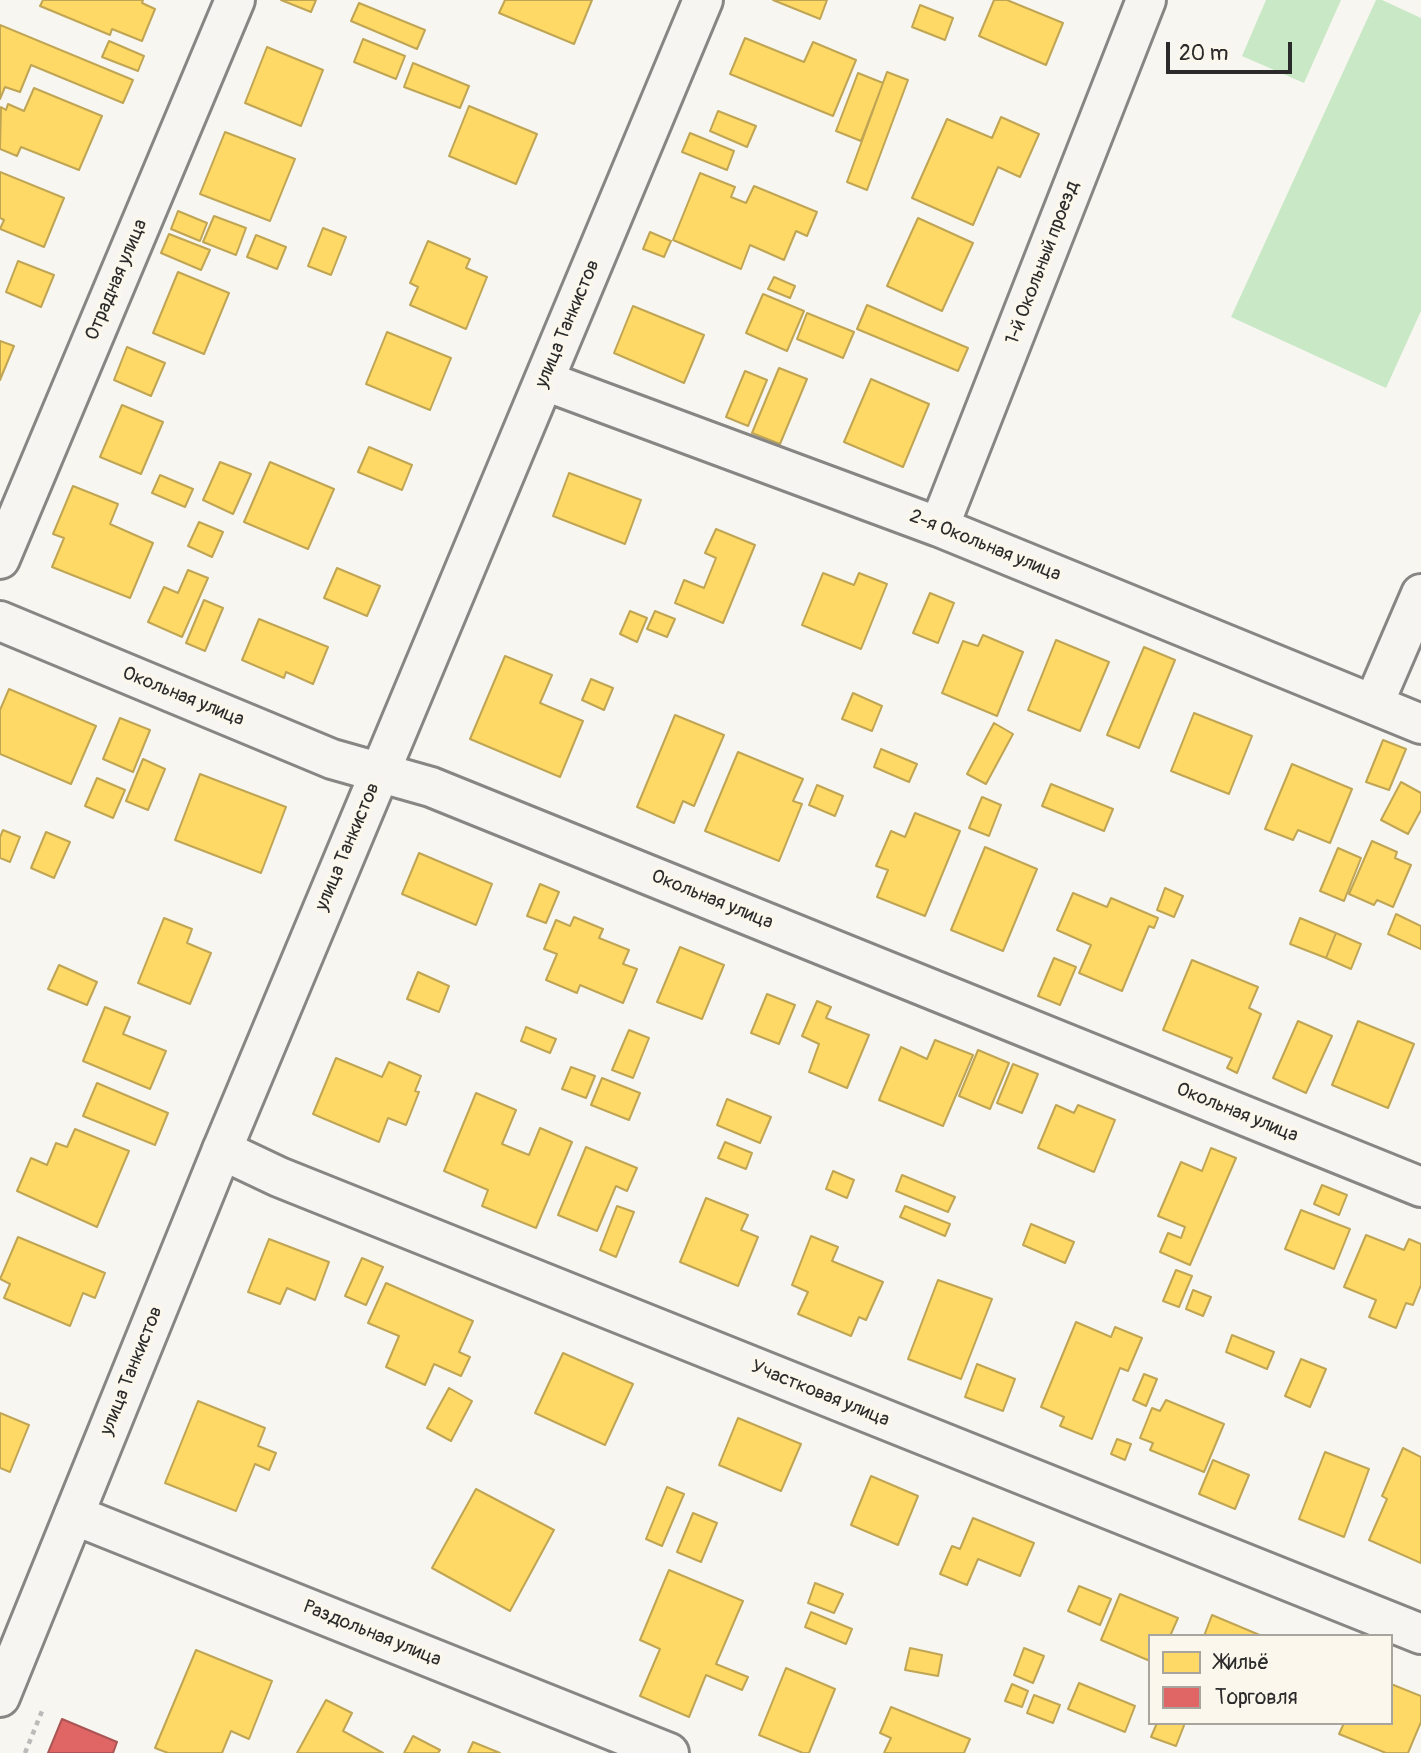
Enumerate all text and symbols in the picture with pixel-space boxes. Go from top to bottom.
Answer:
scale bar [1169,28,1295,72]
text: 20 m [1179,40,1228,67]
street label: 1-й Окольный проезд [1001,178,1085,348]
street label: Отрадная улица [81,216,153,344]
street label: улица Танкистов [531,257,605,391]
street label: 2-я Окольная улица [906,505,1064,587]
street label: Окольная улица [119,662,247,732]
street label: улица Танкистов [311,780,385,914]
street label: Окольная улица [648,865,776,935]
street label: Окольная улица [1173,1078,1301,1148]
street label: улица Танкистов [96,1303,168,1439]
street label: Участковая улица [748,1356,892,1432]
street label: Раздольная улица [300,1596,444,1672]
legend [1148,1634,1393,1725]
text: Жильё [1215,1649,1269,1676]
text: Торговля [1215,1684,1298,1711]

